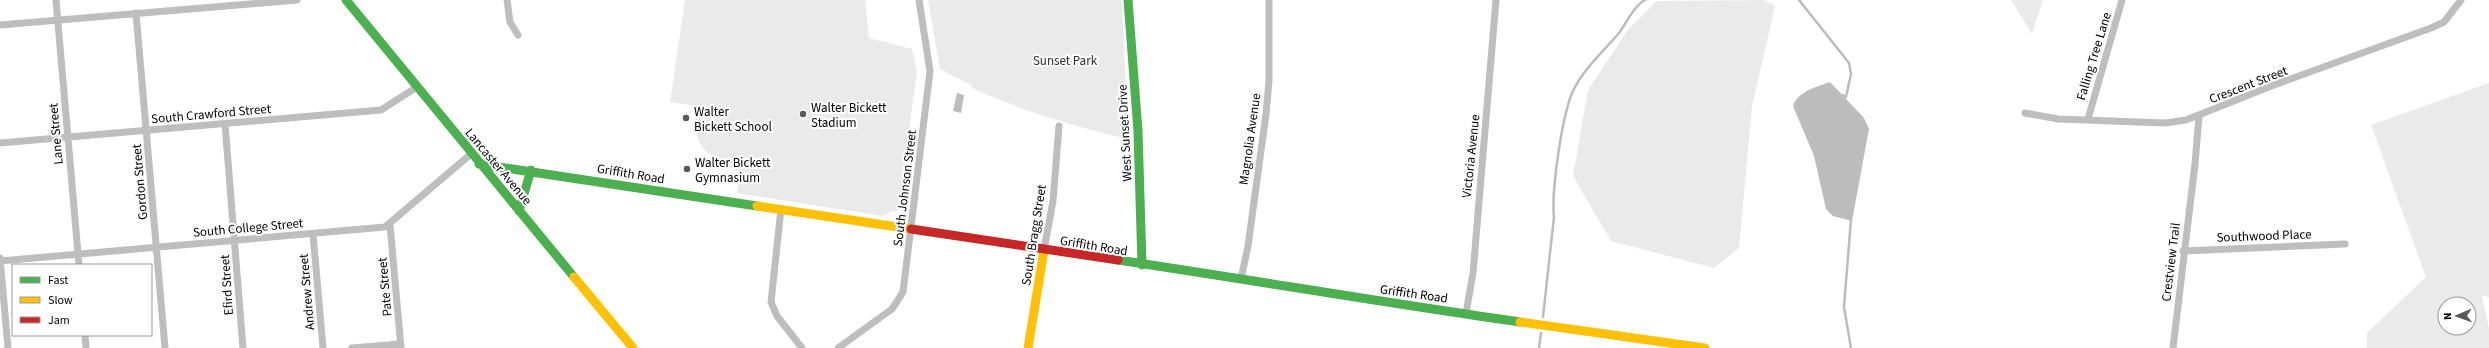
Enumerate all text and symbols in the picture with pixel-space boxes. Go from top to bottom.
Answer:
street label: Falling Tree Lane [2072,10,2116,103]
park label: Sunset Park [1033,52,1098,70]
street label: Crescent Street [2207,62,2291,108]
street label: West Sunset Drive [1113,84,1137,182]
street label: Magnolia Avenue [1235,92,1265,186]
place label: Walter Bickett Stadium [811,99,887,132]
street label: South Crawford Street [150,100,272,128]
street label: Lane Street [44,102,68,165]
place label: Walter Bickett School [694,103,772,136]
marker: Walter Bickett Stadium [798,109,808,119]
marker: Walter Bickett School [681,113,691,123]
street label: Victoria Avenue [1458,113,1484,199]
street label: Lancaster Avenue [461,124,536,209]
street label: South Johnson Street [889,128,921,247]
street label: Gordon Street [128,143,152,221]
place label: Walter Bickett Gymnasium [695,154,771,187]
street label: Griffith Road [596,160,666,188]
marker: Walter Bickett Gymnasium [682,164,692,174]
street label: South Bragg Street [1017,183,1051,287]
street label: South College Street [192,214,305,242]
street label: Crestview Trail [2157,222,2185,303]
street label: Southwood Place [2216,225,2312,247]
street label: Griffith Road [1059,232,1129,260]
street label: Andrew Street [295,252,319,331]
street label: Efird Street [216,253,238,316]
street label: Pate Street [373,256,397,317]
legend [12,264,152,336]
text: Fast [48,272,68,289]
street label: Griffith Road [1379,280,1449,308]
text: Slow [48,292,73,309]
north arrow [2437,296,2477,336]
text: Jam [48,312,70,329]
text: N [2440,312,2455,320]

